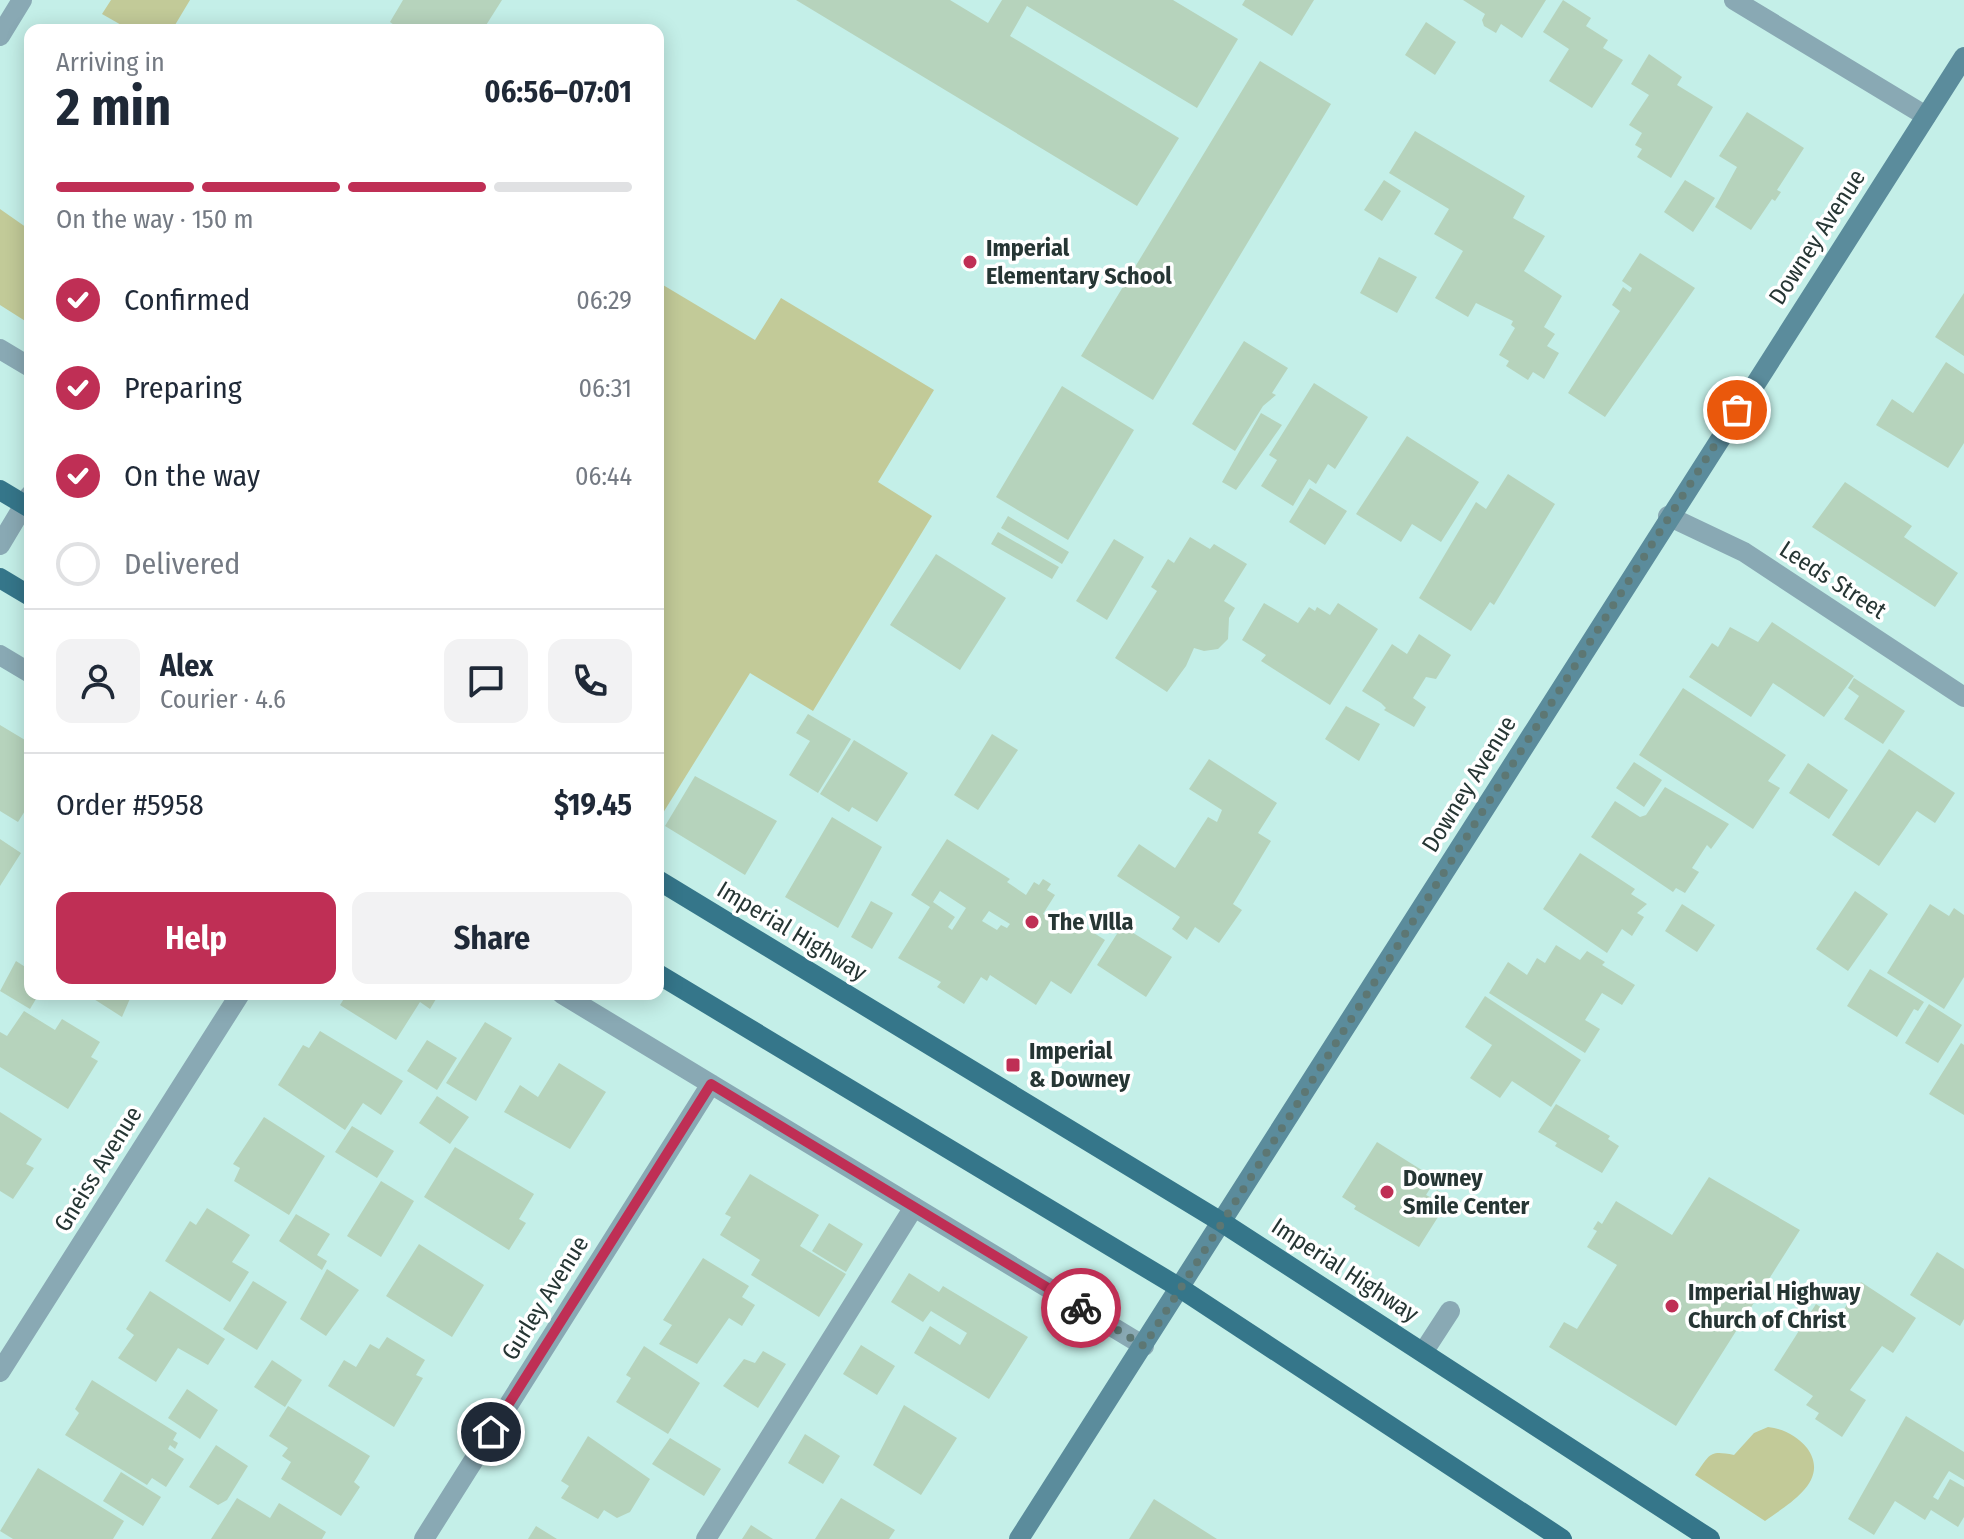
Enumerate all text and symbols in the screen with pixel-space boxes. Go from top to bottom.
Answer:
text: Arriving in [56,47,165,78]
text: 06:56–07:01 [484,74,632,110]
text: 2 min [56,76,171,139]
street label: Downey Avenue [1763,164,1871,310]
text: On the way · 150 m [56,204,253,235]
place label: Imperial Elementary School [986,234,1172,290]
marker: Imperial Elementary School [961,253,979,271]
icon: check [56,278,100,322]
text: Confirmed [124,282,250,318]
text: 06:29 [576,285,632,316]
icon: check [56,366,100,410]
text: Preparing [124,370,242,406]
text: 06:31 [579,373,632,404]
pin [1703,376,1771,444]
icon: bag [1715,388,1759,432]
icon: check [56,454,100,498]
text: On the way [124,458,260,494]
text: 06:44 [575,461,632,492]
street label: Leeds Street [1774,535,1892,625]
text: Delivered [124,546,240,582]
button: person [56,639,140,723]
button: chat [444,639,528,723]
button: phone [548,639,632,723]
text: Alex [160,648,213,684]
text: Courier · 4.6 [160,684,286,715]
street label: Downey Avenue [1416,711,1522,857]
text: Order #5958 [56,787,204,823]
text: $19.45 [554,787,632,823]
street label: Imperial Highway [712,875,872,987]
button: Help [56,892,336,984]
button: Share [352,892,632,984]
place label: The VIlla [1048,908,1134,936]
marker: The VIlla [1023,913,1041,931]
place label: Imperial & Downey [1029,1037,1131,1093]
marker: Imperial & Downey [1004,1056,1022,1074]
street label: Gneiss Avenue [48,1101,148,1237]
place label: Downey Smile Center [1403,1164,1530,1220]
marker: Downey Smile Center [1378,1183,1396,1201]
street label: Imperial Highway [1266,1212,1424,1328]
street label: Gurley Avenue [496,1231,594,1365]
courier [1041,1268,1121,1348]
place label: Imperial Highway Church of Christ [1688,1278,1861,1334]
icon: bike [1059,1286,1103,1330]
marker: Imperial Highway Church of Christ [1663,1297,1681,1315]
pin [457,1398,525,1466]
icon: home [469,1410,513,1454]

